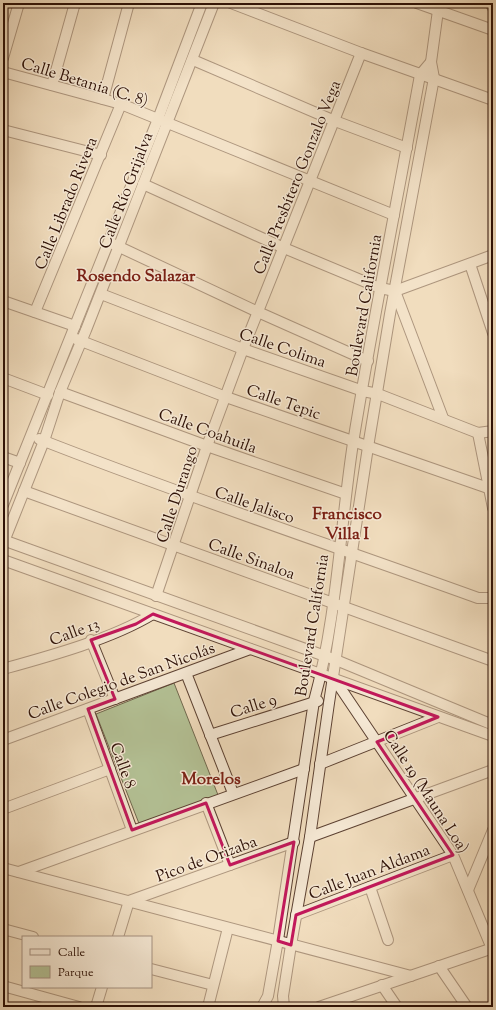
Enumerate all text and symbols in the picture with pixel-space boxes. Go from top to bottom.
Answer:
street label: Calle Betania (C. 8) [18,53,151,114]
street label: Calle Presbítero Gonzalo Vega [249,77,348,278]
street label: Calle Río Grijalva [95,129,160,253]
street label: Calle Librado Rivera [30,134,105,274]
street label: Boulevard California [342,232,389,378]
district label: Rosendo Salazar [77,265,196,289]
street label: Calle Colima [236,324,329,375]
street label: Calle Tepic [243,380,324,427]
street label: Calle Coahuila [155,404,260,461]
street label: Calle Durango [152,443,205,546]
street label: Calle Jalisco [211,482,297,531]
district label: Francisco Villa I [312,503,382,547]
street label: Calle Sinaloa [204,534,298,587]
street label: Boulevard California [291,552,336,698]
street label: Calle 13 [47,614,103,653]
street label: Calle Colegio de San Nicolás [25,638,219,727]
street label: Calle 9 [228,689,280,726]
street label: Calle 19 (Mauna Loa) [376,726,473,859]
street label: Calle 8 [103,740,141,792]
district label: Morelos [181,768,241,792]
street label: Pico de Orizaba [153,831,261,889]
street label: Calle Juan Aldama [306,839,434,907]
legend [22,936,152,988]
text: Calle [58,944,86,962]
text: Parque [58,964,94,982]

